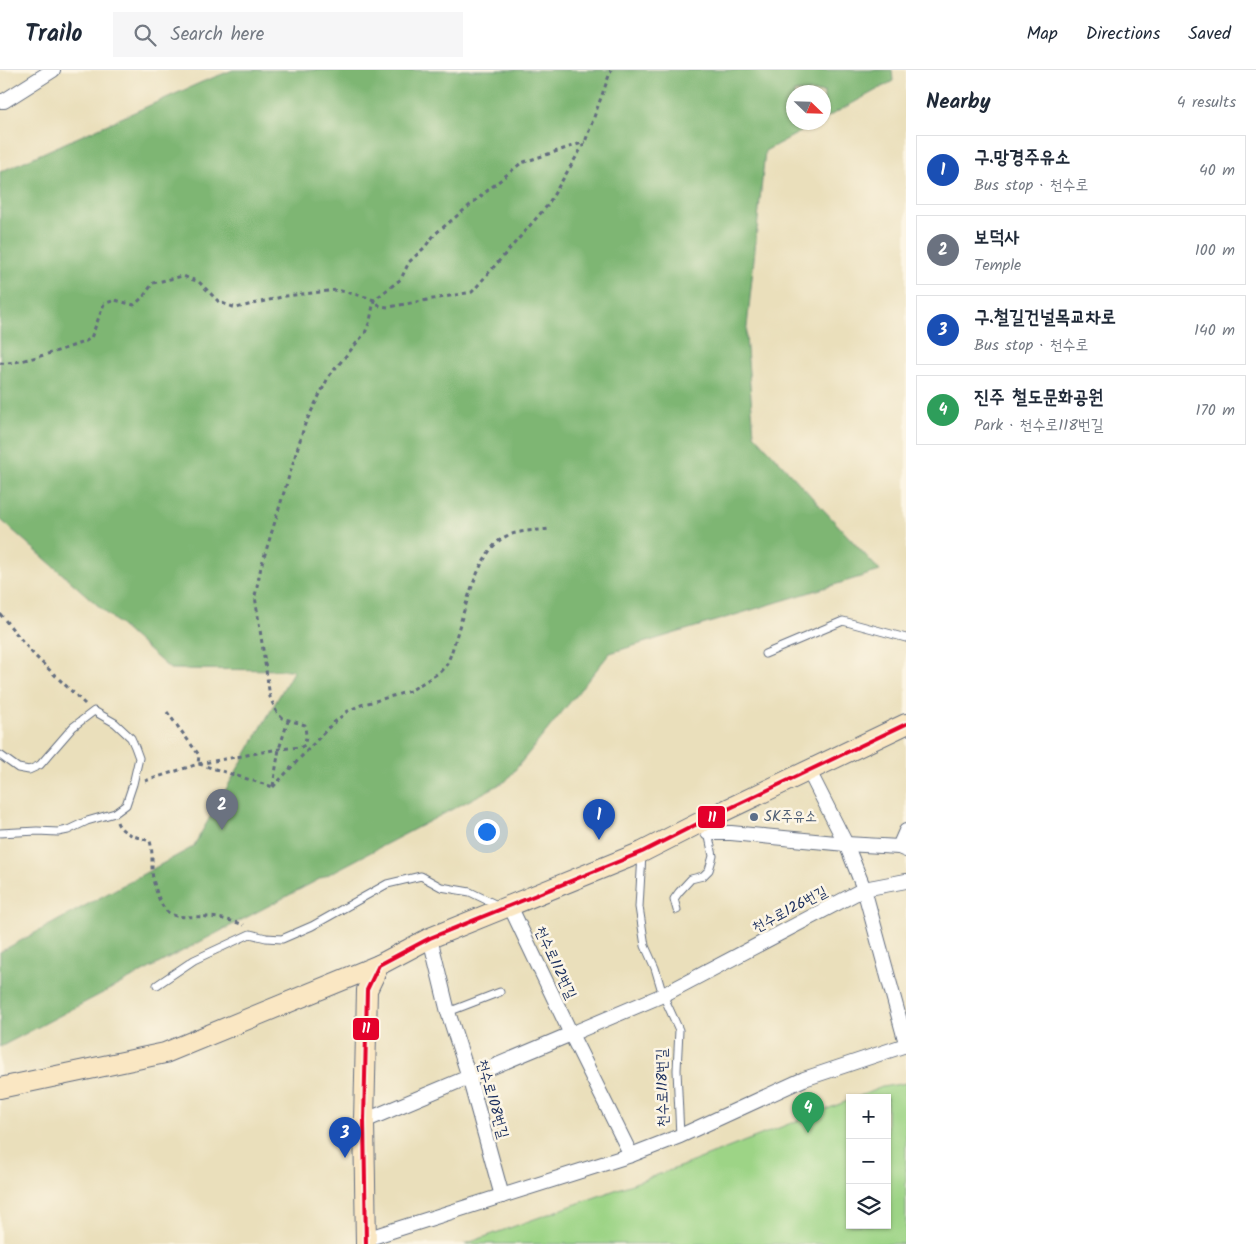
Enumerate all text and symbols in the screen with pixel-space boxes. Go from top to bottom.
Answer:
search box [113,12,463,57]
text: Trailo [25,15,83,54]
text: Search here [171,20,264,50]
text: Map [1026,20,1058,49]
text: Directions [1086,20,1160,49]
text: Saved [1188,20,1231,49]
icon: search [131,21,159,49]
north arrow [786,85,831,130]
text: Nearby [926,86,991,119]
text: 4 results [1177,90,1236,115]
text: 구.망경주유소 [974,143,1070,173]
text: 1 [941,158,945,183]
text: 40 m [1199,158,1235,183]
text: Bus stop · 천수로 [974,173,1088,198]
text: 보덕사 [974,223,1020,253]
text: 2 [938,238,948,263]
text: 100 m [1195,238,1235,263]
text: Temple [974,253,1021,278]
text: 구.철길건널목교차로 [974,303,1116,333]
text: 3 [939,318,947,343]
text: 140 m [1194,318,1235,343]
text: Bus stop · 천수로 [974,333,1088,358]
text: 진주 철도문화공원 [974,383,1104,413]
text: 4 [939,398,947,423]
text: 170 m [1195,398,1235,423]
text: Park · 천수로118번길 [974,413,1104,438]
pin: 2 [206,789,238,830]
pin: 1 [583,799,615,840]
line badge: 11 [697,805,726,829]
place label: SK주유소 [764,805,817,829]
text: 11 [708,807,717,829]
marker: SK주유소 [748,811,760,823]
your location [474,819,500,845]
street label: 천수로126번길 [748,880,832,940]
street label: 천수로112번길 [528,922,582,1004]
line badge: 11 [352,1017,380,1041]
text: 11 [362,1018,371,1040]
street label: 천수로118번길 [650,1048,676,1128]
street label: 천수로108번길 [469,1056,515,1142]
pin: 4 [792,1092,824,1133]
map controls [846,1094,891,1229]
button: + [846,1094,891,1139]
pin: 3 [329,1117,361,1158]
button: − [846,1139,891,1184]
button: layers [846,1184,891,1229]

